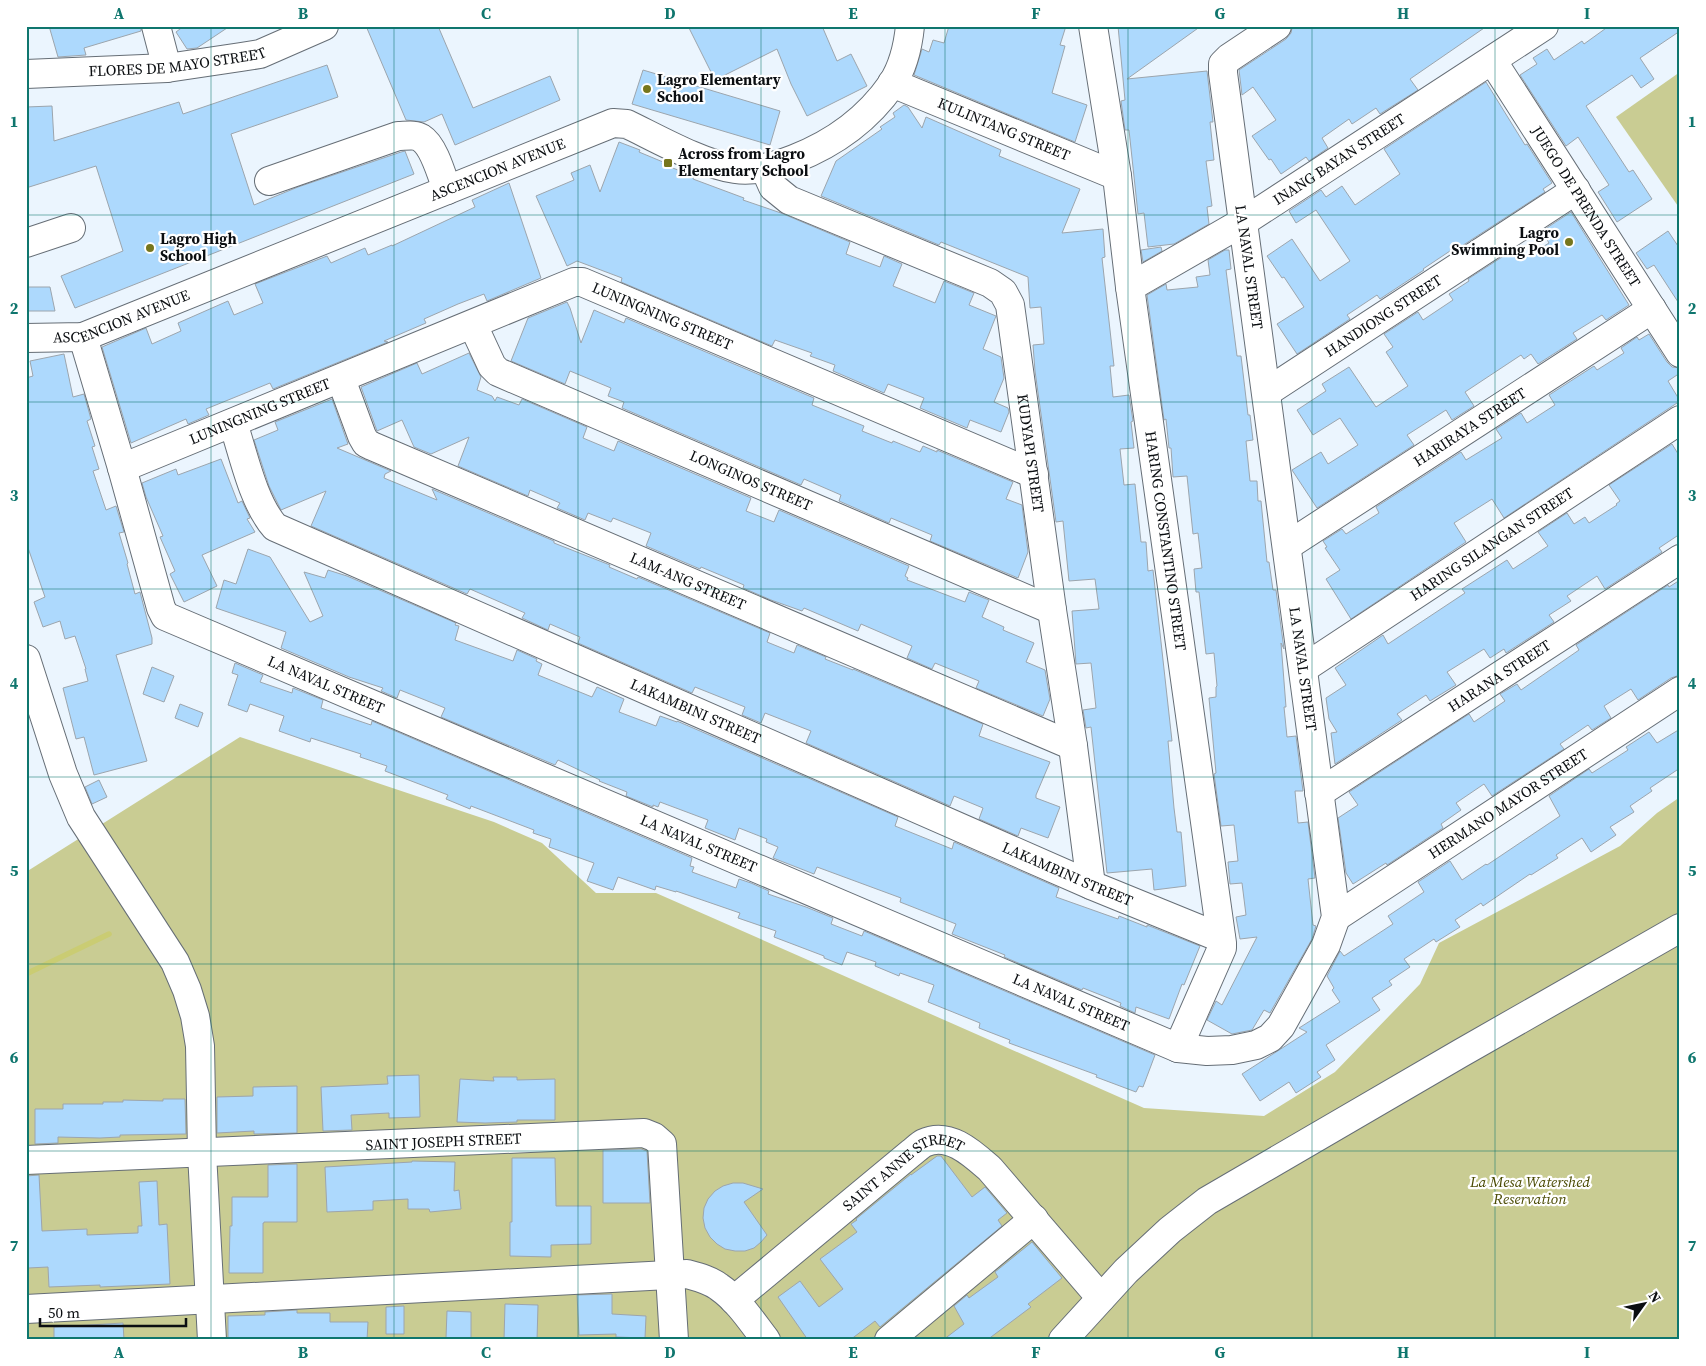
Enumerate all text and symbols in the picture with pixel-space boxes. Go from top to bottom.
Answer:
text: A [114,2,125,24]
text: B [298,2,309,24]
text: C [481,2,491,24]
text: D [664,2,676,24]
text: E [848,2,858,24]
text: F [1031,2,1041,24]
text: G [1215,2,1226,24]
text: H [1397,2,1409,24]
text: I [1584,2,1590,24]
street label: FLORES DE MAYO STREET [88,41,270,81]
place label: Lagro Elementary School [657,69,781,107]
marker: Lagro Elementary School [641,83,653,95]
street label: KULINTANG STREET [935,92,1073,165]
street label: INANG BAYAN STREET [1269,108,1409,210]
text: 1 [10,110,18,132]
text: 1 [1688,110,1696,132]
street label: JUEGO DE PRENDA STREET [1526,121,1646,291]
street label: ASCENCION AVENUE [426,132,568,206]
place label: Across from Lagro Elementary School [678,143,809,181]
marker: Across from Lagro Elementary School [662,157,674,169]
street label: LA NAVAL STREET [1230,204,1269,330]
place label: Lagro Swimming Pool [1451,222,1560,260]
place label: Lagro High School [160,228,237,266]
marker: Lagro Swimming Pool [1563,236,1575,248]
marker: Lagro High School [144,242,156,254]
street label: HANDIONG STREET [1320,269,1446,362]
street label: LUNINGNING STREET [589,276,736,355]
street label: ASCENCION AVENUE [53,284,193,348]
text: 2 [10,297,19,319]
text: 2 [1688,297,1697,319]
street label: LUNINGNING STREET [186,372,333,449]
street label: HARIRAYA STREET [1409,382,1530,471]
street label: KUDYAPI STREET [1012,393,1049,514]
street label: HARING CONSTANTINO STREET [1140,430,1192,652]
street label: LONGINOS STREET [687,445,816,516]
street label: HARING SILANGAN STREET [1406,482,1577,605]
text: 3 [10,484,19,506]
text: 3 [1688,484,1697,506]
street label: LAM-ANG STREET [627,547,749,615]
street label: LA NAVAL STREET [1284,606,1323,732]
street label: HARANA STREET [1444,635,1555,717]
street label: LA NAVAL STREET [265,650,388,718]
text: 4 [10,672,19,694]
text: 4 [1688,672,1697,694]
street label: LAKAMBINI STREET [627,673,764,749]
street label: HERMANO MAYOR STREET [1424,743,1592,864]
street label: LA NAVAL STREET [637,809,760,877]
street label: LAKAMBINI STREET [999,836,1136,911]
text: 5 [10,859,19,881]
text: 5 [1688,859,1697,881]
street label: LA NAVAL STREET [1010,968,1133,1036]
text: 6 [10,1046,19,1068]
text: 6 [1688,1046,1697,1068]
street label: SAINT JOSEPH STREET [365,1127,522,1155]
street label: SAINT ANNE STREET [838,1128,969,1216]
park label: La Mesa Watershed Reservation [1469,1171,1590,1209]
text: 7 [10,1234,19,1256]
text: 7 [1688,1234,1697,1256]
north arrow [1618,1278,1668,1328]
text: N [1644,1287,1666,1307]
scale bar [40,1296,186,1328]
text: 50 m [48,1302,80,1323]
text: A [114,1341,125,1363]
text: B [298,1341,309,1363]
text: C [481,1341,491,1363]
text: D [664,1341,676,1363]
text: E [848,1341,858,1363]
text: F [1031,1341,1041,1363]
text: G [1215,1341,1226,1363]
text: H [1397,1341,1409,1363]
text: I [1584,1341,1590,1363]

